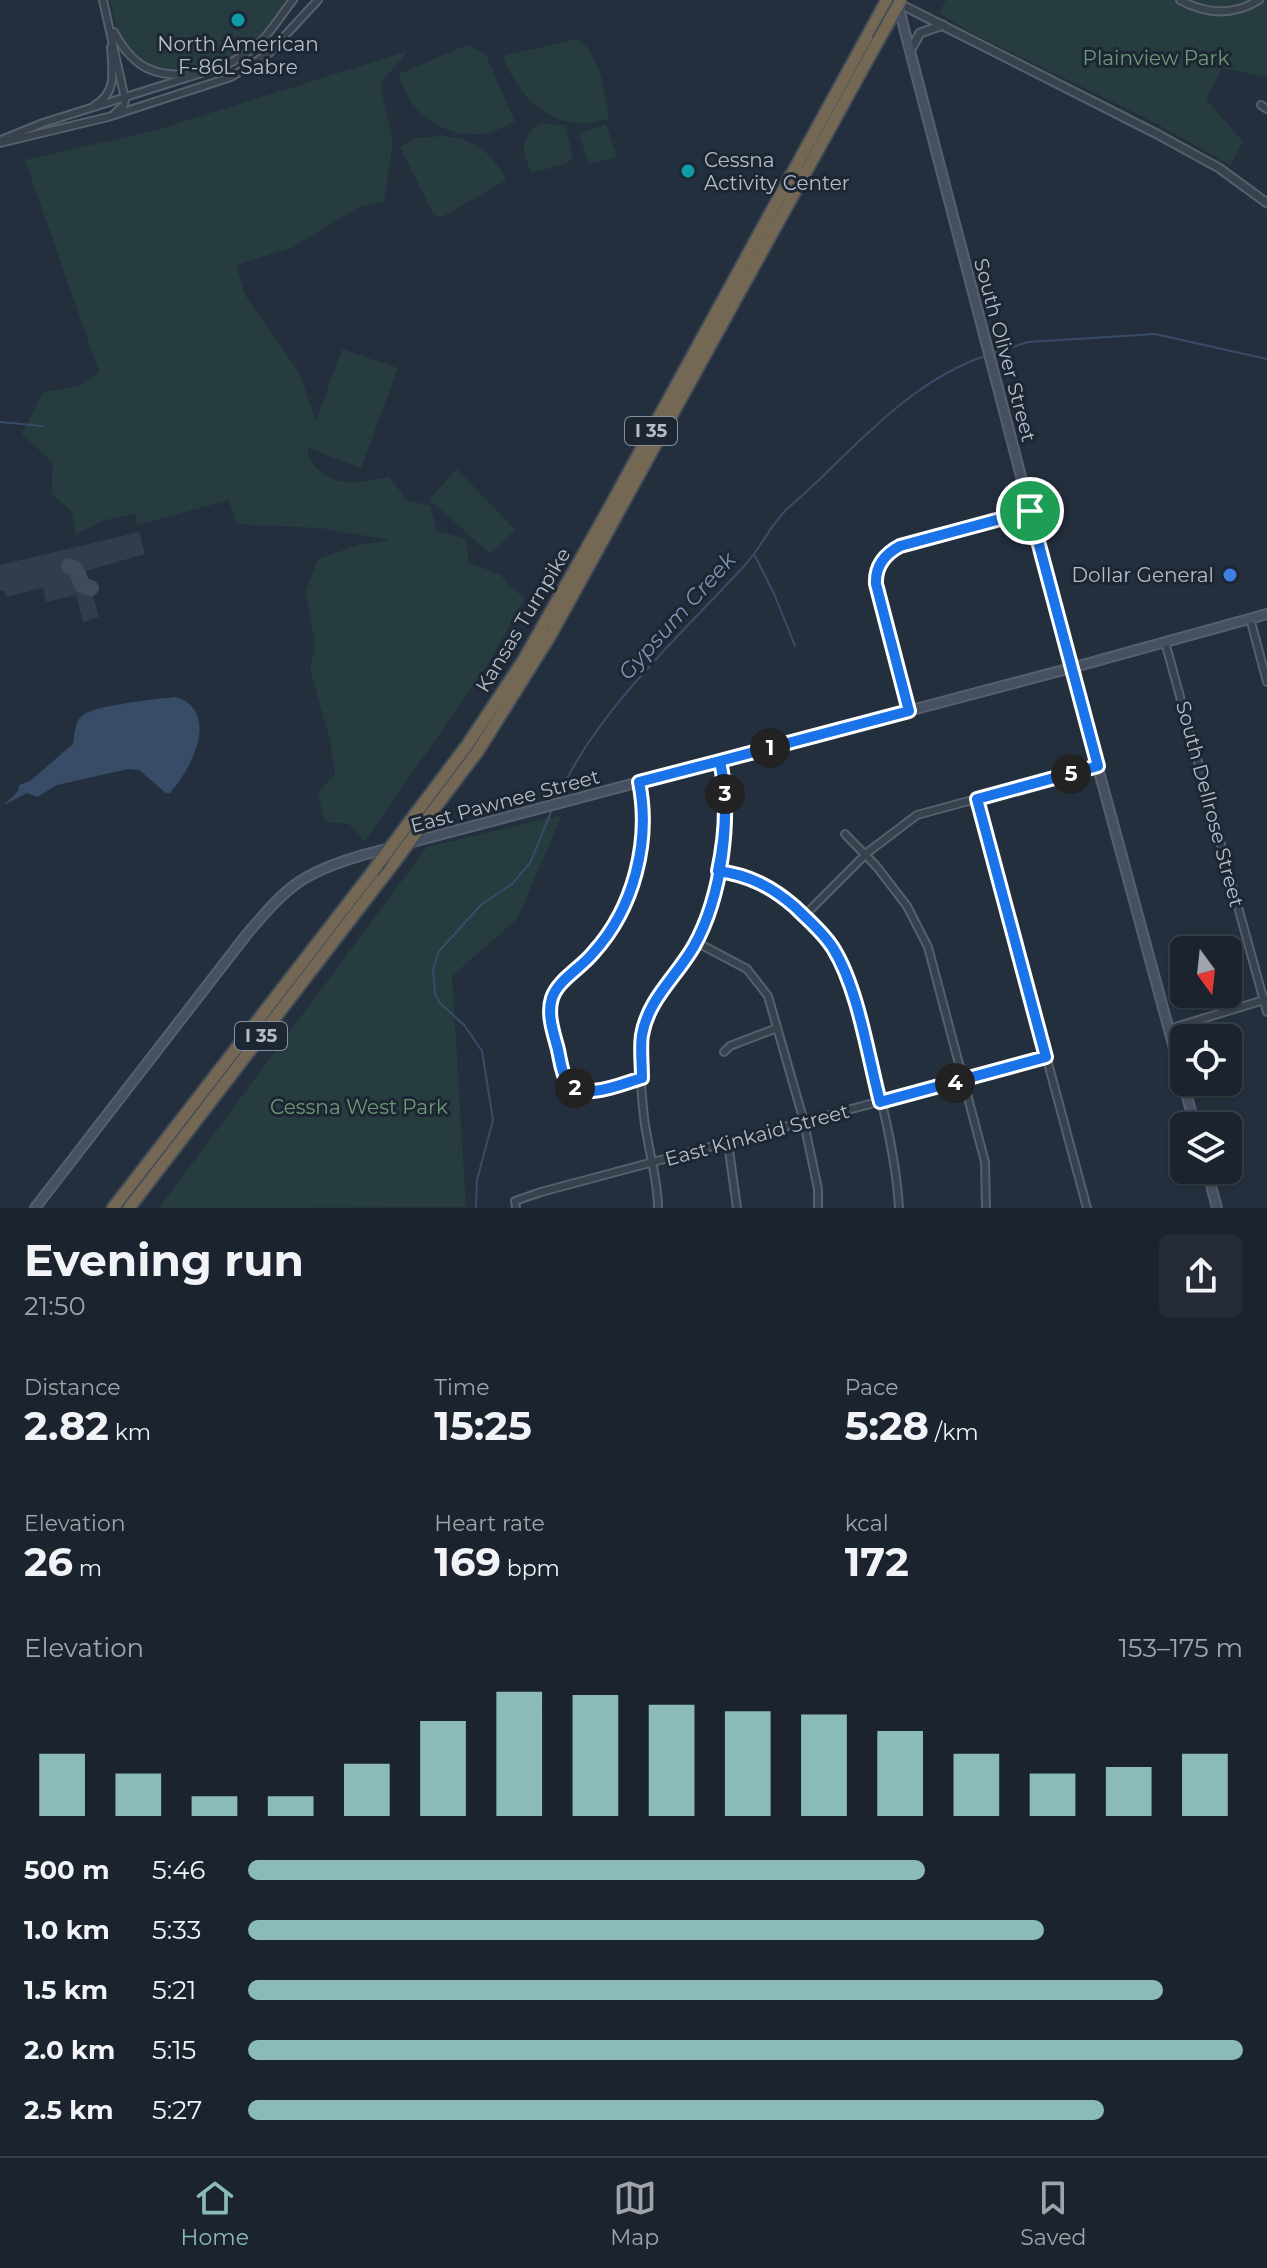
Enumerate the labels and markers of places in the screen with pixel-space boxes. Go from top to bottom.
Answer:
marker: North American F-86L Sabre [229,11,247,29]
place label: North American F-86L Sabre [157,32,319,79]
place label: Cessna Activity Center [704,148,850,195]
marker: Cessna Activity Center [679,162,697,180]
pin [996,477,1064,545]
place label: Dollar General [1072,563,1214,587]
marker: Dollar General [1221,566,1239,584]
pin: 1 [750,728,790,768]
pin: 5 [1051,754,1091,794]
pin: 3 [705,774,745,814]
pin: 4 [935,1063,975,1103]
pin: 2 [555,1068,595,1108]

